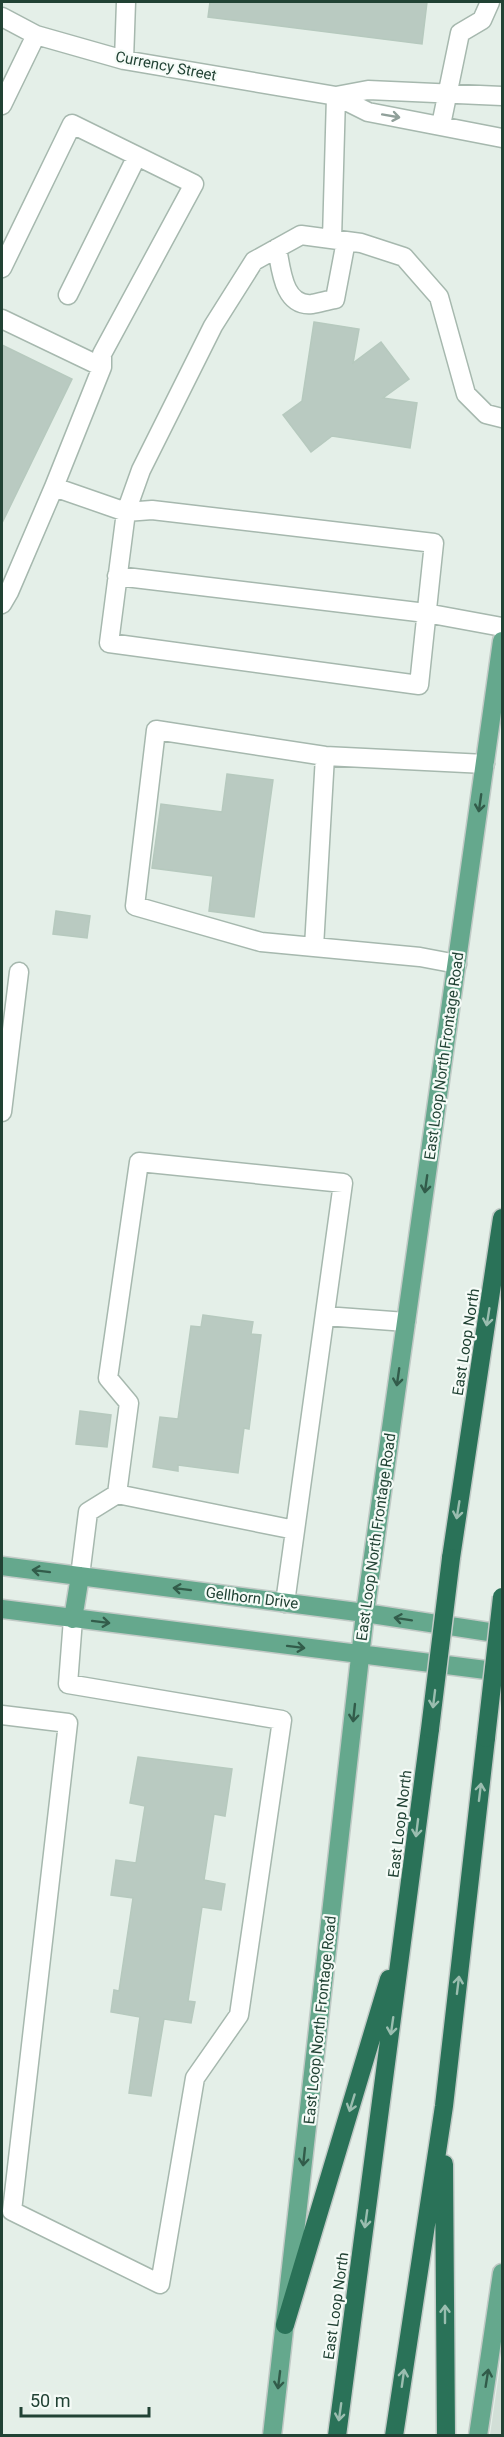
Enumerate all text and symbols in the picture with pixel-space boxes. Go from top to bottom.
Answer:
street label: Currency Street [114,47,218,85]
one-way arrow [380,111,400,122]
one-way arrow [474,793,485,813]
street label: East Loop North Frontage Road [421,951,467,1161]
one-way arrow [420,1173,431,1193]
street label: East Loop North [449,1287,483,1397]
one-way arrow [482,1307,493,1326]
one-way arrow [393,1366,404,1386]
street label: East Loop North Frontage Road [353,1432,399,1642]
one-way arrow [453,1500,464,1519]
one-way arrow [31,1566,51,1577]
street label: Gellhorn Drive [205,1583,299,1613]
one-way arrow [172,1584,192,1595]
one-way arrow [394,1613,414,1624]
one-way arrow [91,1617,111,1628]
one-way arrow [286,1642,306,1653]
one-way arrow [428,1689,439,1708]
one-way arrow [348,1703,359,1723]
street label: East Loop North [384,1769,416,1879]
one-way arrow [475,1782,486,1802]
one-way arrow [412,1818,423,1838]
street label: East Loop North Frontage Road [300,1915,340,2125]
one-way arrow [452,1976,463,1996]
one-way arrow [386,2015,397,2035]
one-way arrow [346,2093,357,2112]
one-way arrow [298,2147,309,2167]
one-way arrow [360,2208,371,2228]
street label: East Loop North [320,2251,352,2361]
one-way arrow [439,2305,451,2325]
one-way arrow [398,2368,409,2388]
one-way arrow [482,2368,493,2388]
one-way arrow [273,2370,284,2390]
scale bar [21,2380,148,2418]
text: 50 m [30,2390,70,2411]
one-way arrow [334,2402,345,2422]

